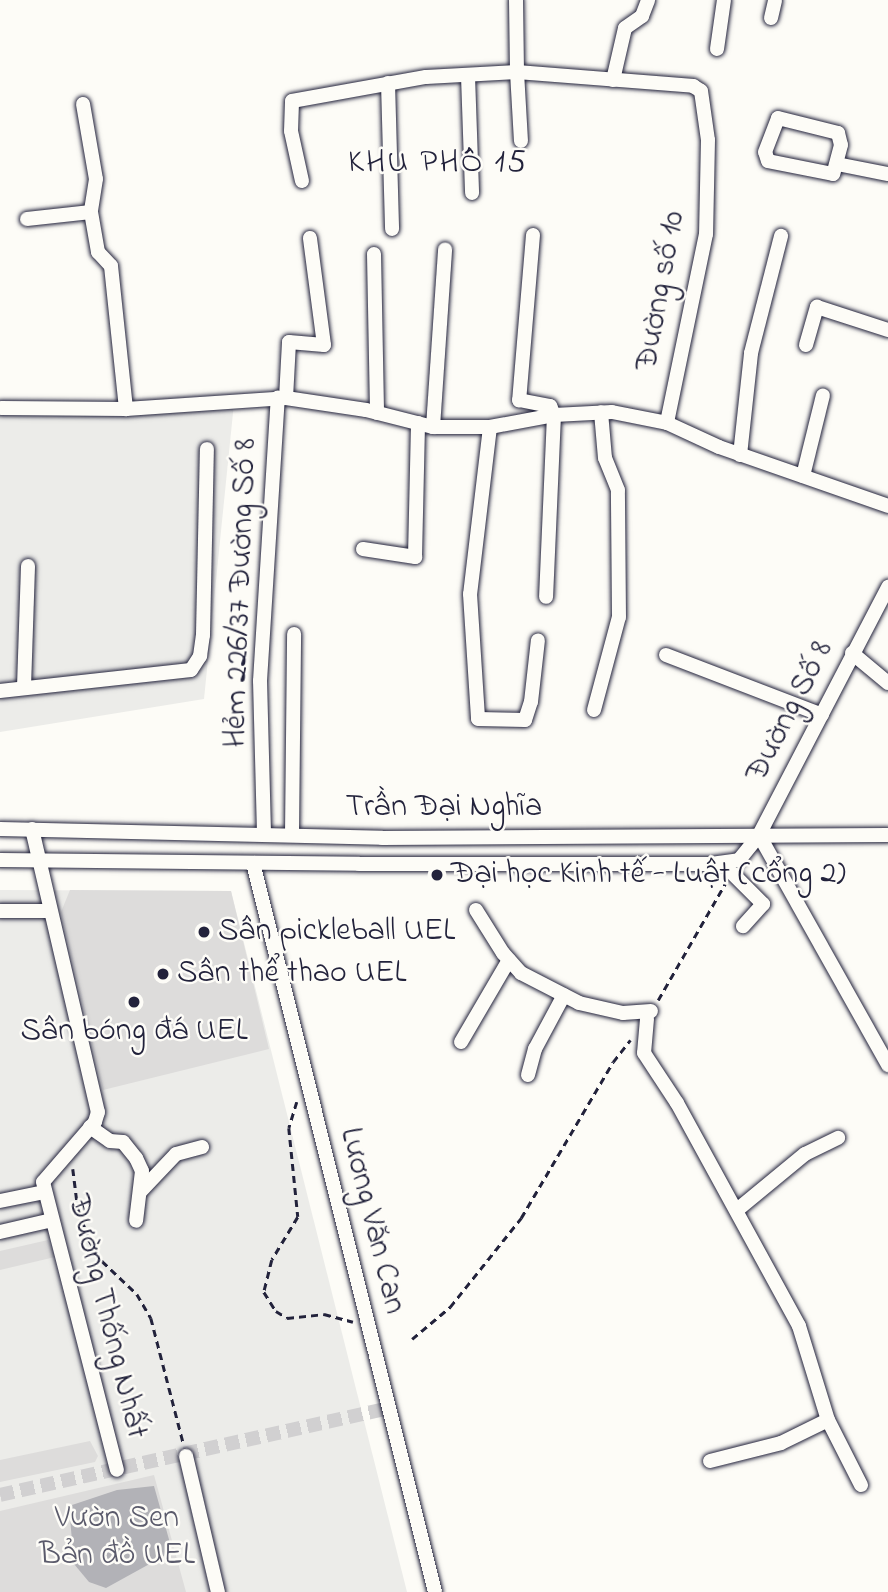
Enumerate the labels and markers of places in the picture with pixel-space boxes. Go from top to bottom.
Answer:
place label: Đại học Kinh tế - Luật (cổng 2) [451,856,846,894]
marker: Đại học Kinh tế - Luật (cổng 2) [429,867,445,883]
place label: Sân pickleball UEL [218,913,455,951]
marker: Sân pickleball UEL [196,924,212,940]
place label: Sân thể thao UEL [177,955,406,993]
marker: Sân thể thao UEL [155,966,171,982]
marker: Sân bóng đá UEL [126,994,142,1010]
place label: Sân bóng đá UEL [21,1013,247,1051]

